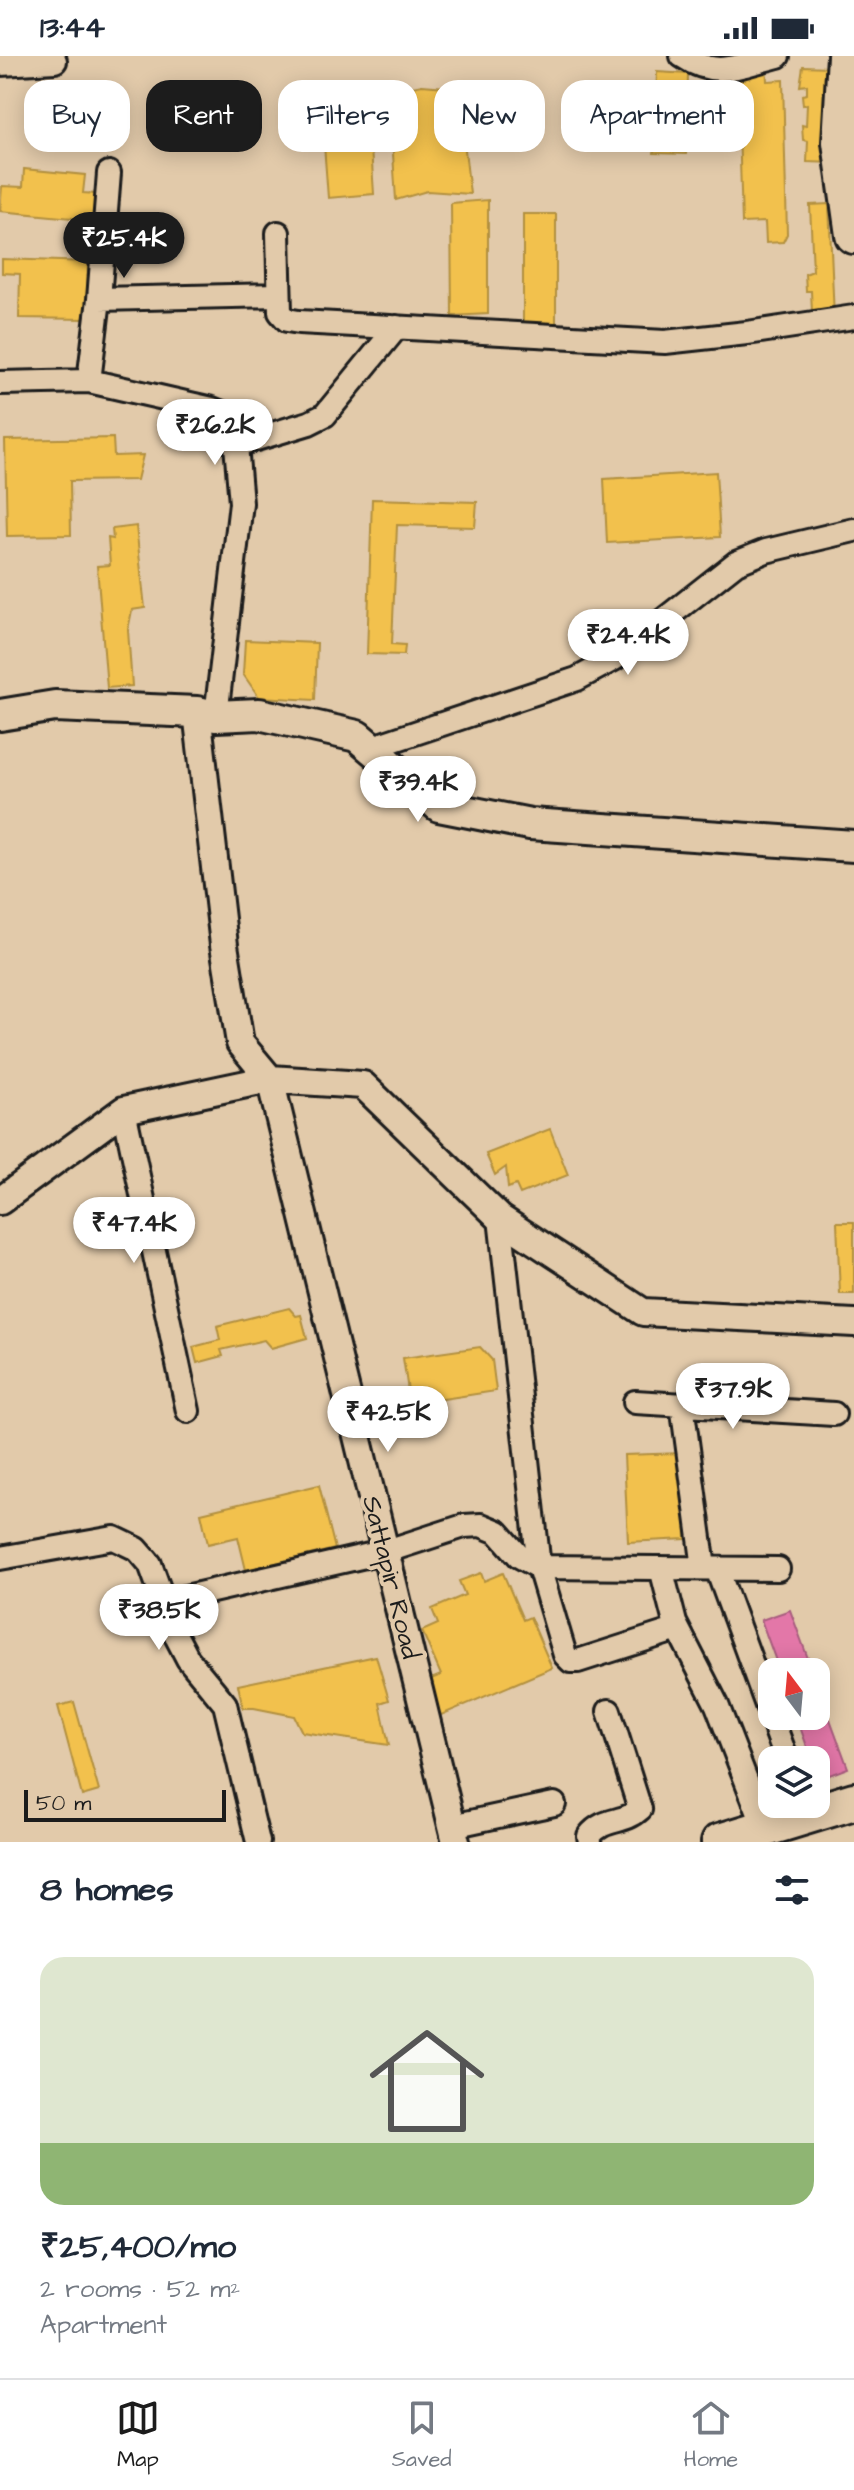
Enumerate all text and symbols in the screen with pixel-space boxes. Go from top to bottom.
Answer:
text: 13:44 [40,7,105,49]
chip: Buy [24,80,130,152]
chip: Rent [146,80,262,152]
chip: Filters [278,80,418,152]
chip: New [434,80,545,152]
chip: Apartment [561,80,754,152]
pin: ₹25.4K [59,212,189,280]
text: ₹25.4K [81,220,167,256]
pin: ₹26.2K [150,399,280,467]
text: ₹26.2K [175,407,255,443]
pin: ₹24.4K [563,609,693,677]
text: ₹24.4K [586,617,670,653]
pin: ₹39.4K [353,756,483,824]
text: ₹39.4K [378,764,458,800]
pin: ₹47.4K [69,1197,199,1265]
text: ₹47.4K [91,1205,177,1241]
pin: ₹37.9K [668,1363,798,1431]
text: ₹37.9K [694,1371,772,1407]
pin: ₹42.5K [323,1386,453,1454]
text: ₹42.5K [345,1394,431,1430]
street label: Sattapir Road [353,1492,429,1663]
pin: ₹38.5K [94,1584,224,1652]
text: ₹38.5K [118,1592,200,1628]
north arrow [758,1658,830,1730]
map controls [758,1658,830,1818]
button: layers [758,1746,830,1818]
scale bar [24,1786,226,1822]
text: 50 m [36,1788,91,1819]
text: 8 homes [40,1866,174,1914]
icon: filters [770,1868,814,1912]
icon: home [355,2009,499,2153]
text: ₹25,400/mo [40,2223,236,2271]
text: 2 rooms · 52 m² [40,2271,240,2307]
text: Apartment [40,2307,167,2343]
tab: Map [116,2396,160,2475]
tab: Saved [392,2396,452,2475]
tab: Home [683,2396,738,2475]

